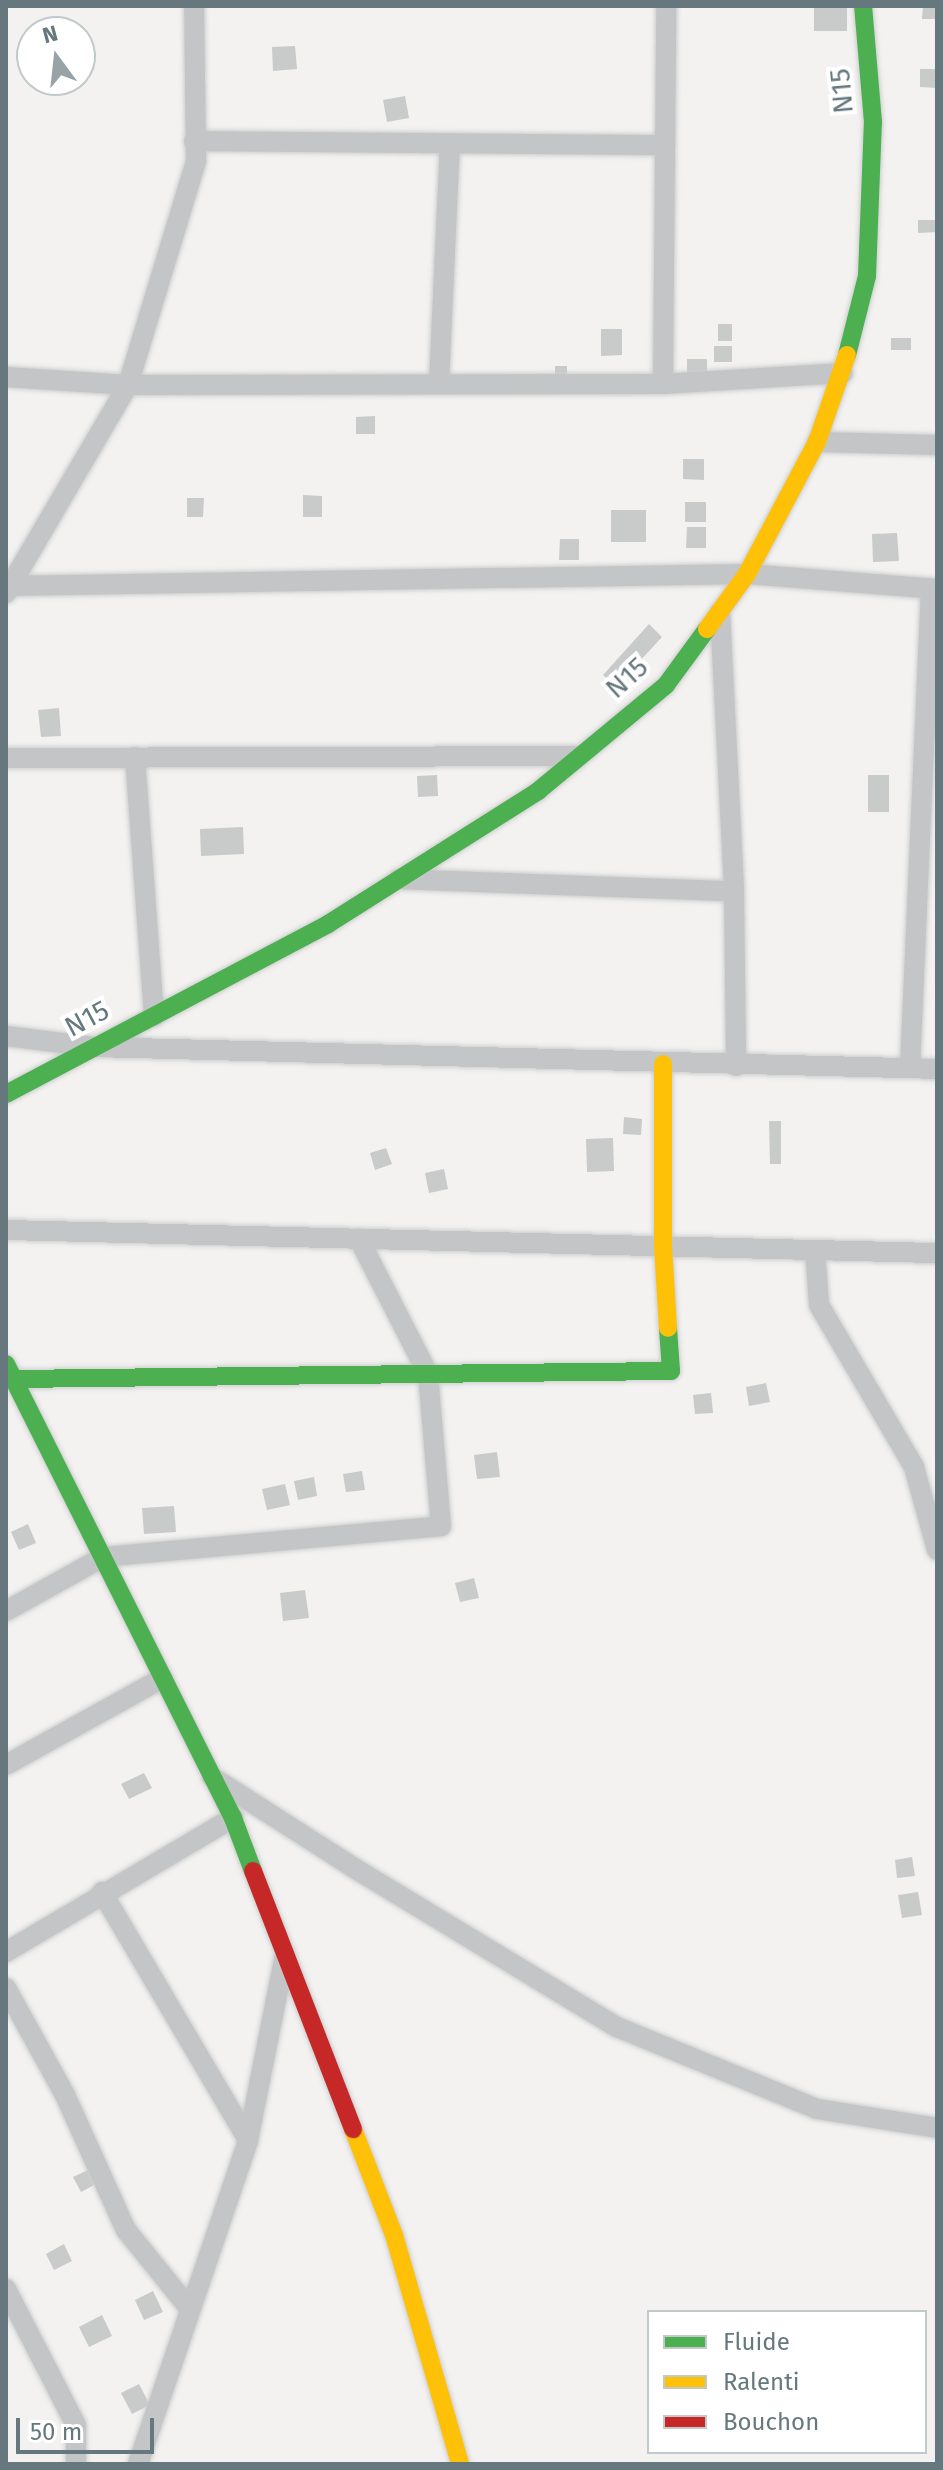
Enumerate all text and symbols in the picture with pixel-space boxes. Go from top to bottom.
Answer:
north arrow [16,16,96,96]
text: N [40,19,61,49]
street label: N15 [823,67,861,115]
street label: N15 [599,650,655,706]
street label: N15 [59,994,115,1044]
legend [647,2310,927,2454]
text: Fluide [723,2328,790,2356]
text: Ralenti [723,2368,800,2396]
scale bar [20,2402,158,2452]
text: Bouchon [723,2408,819,2436]
text: 50 m [30,2418,82,2446]

